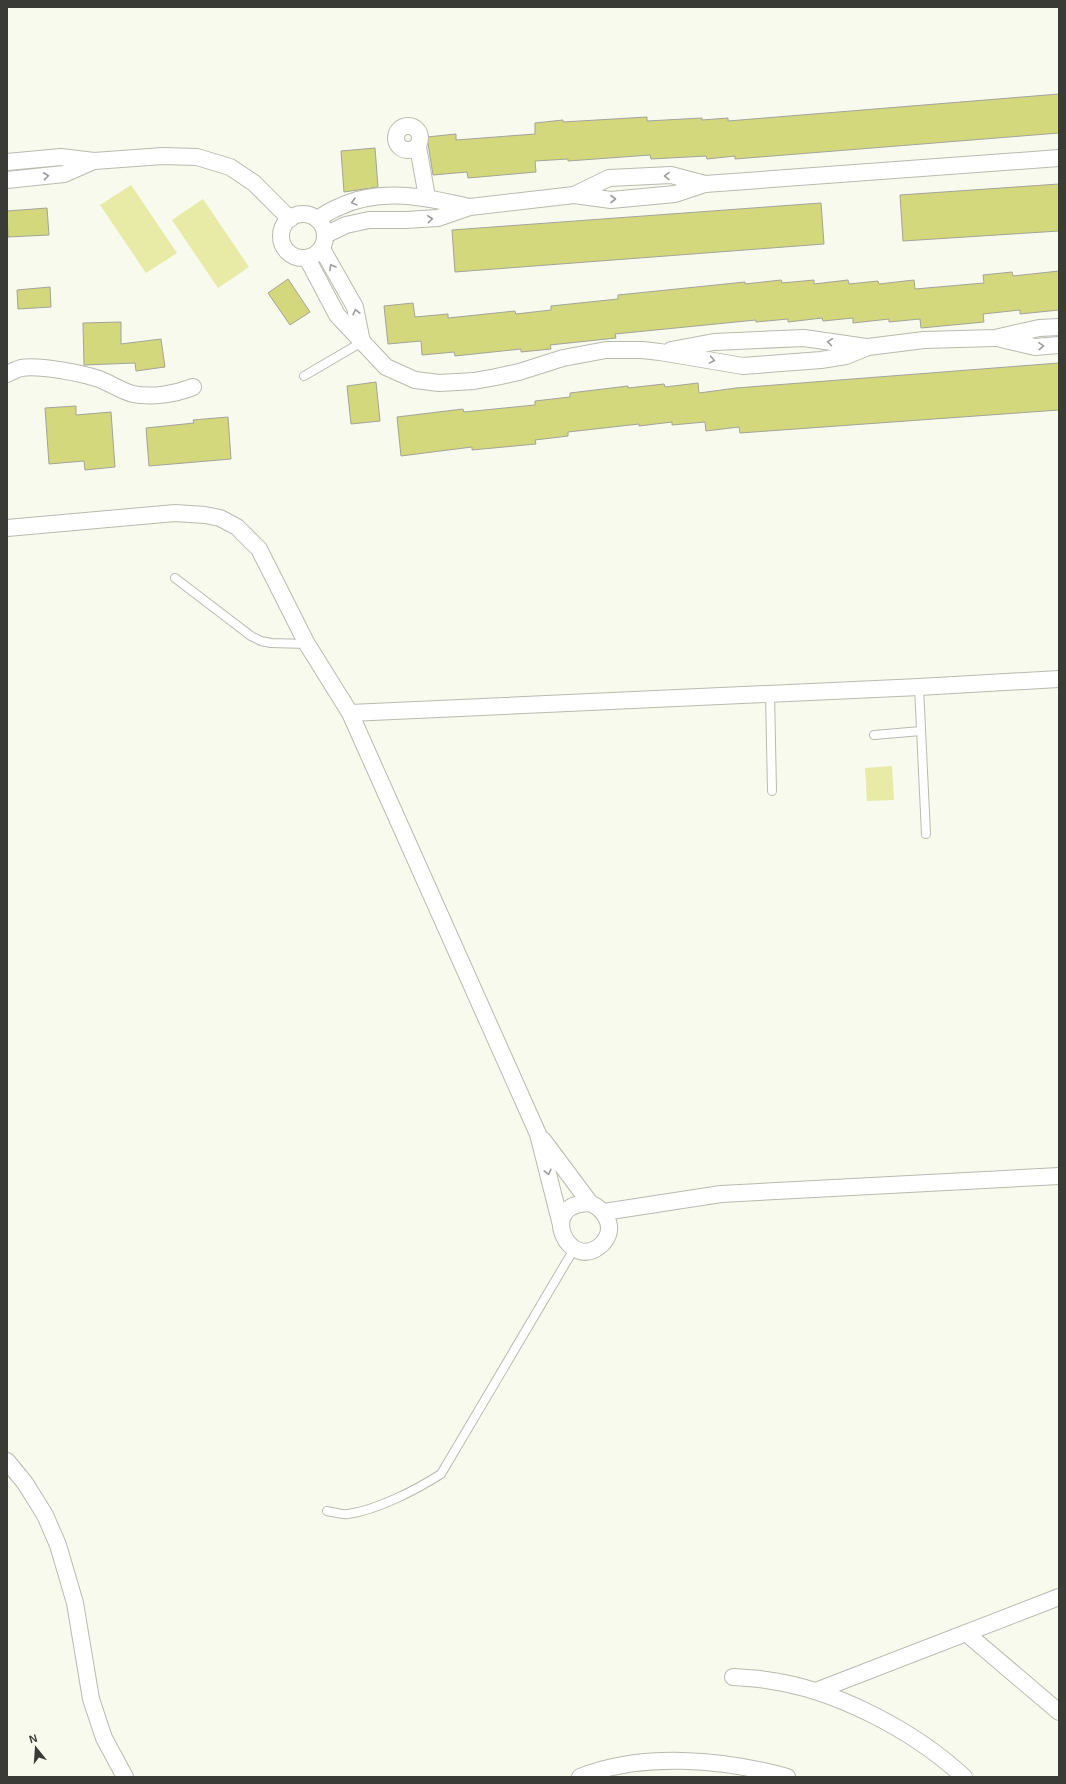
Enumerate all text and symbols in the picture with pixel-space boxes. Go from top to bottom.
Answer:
one-way arrow [43,172,49,181]
one-way arrow [664,172,670,180]
one-way arrow [610,195,616,203]
one-way arrow [351,197,358,205]
one-way arrow [427,214,433,223]
one-way arrow [329,264,336,271]
one-way arrow [352,309,360,315]
one-way arrow [827,338,833,347]
one-way arrow [1038,342,1044,350]
one-way arrow [709,356,715,364]
one-way arrow [543,1168,552,1175]
north arrow [16,1728,56,1768]
text: N [28,1732,39,1745]

